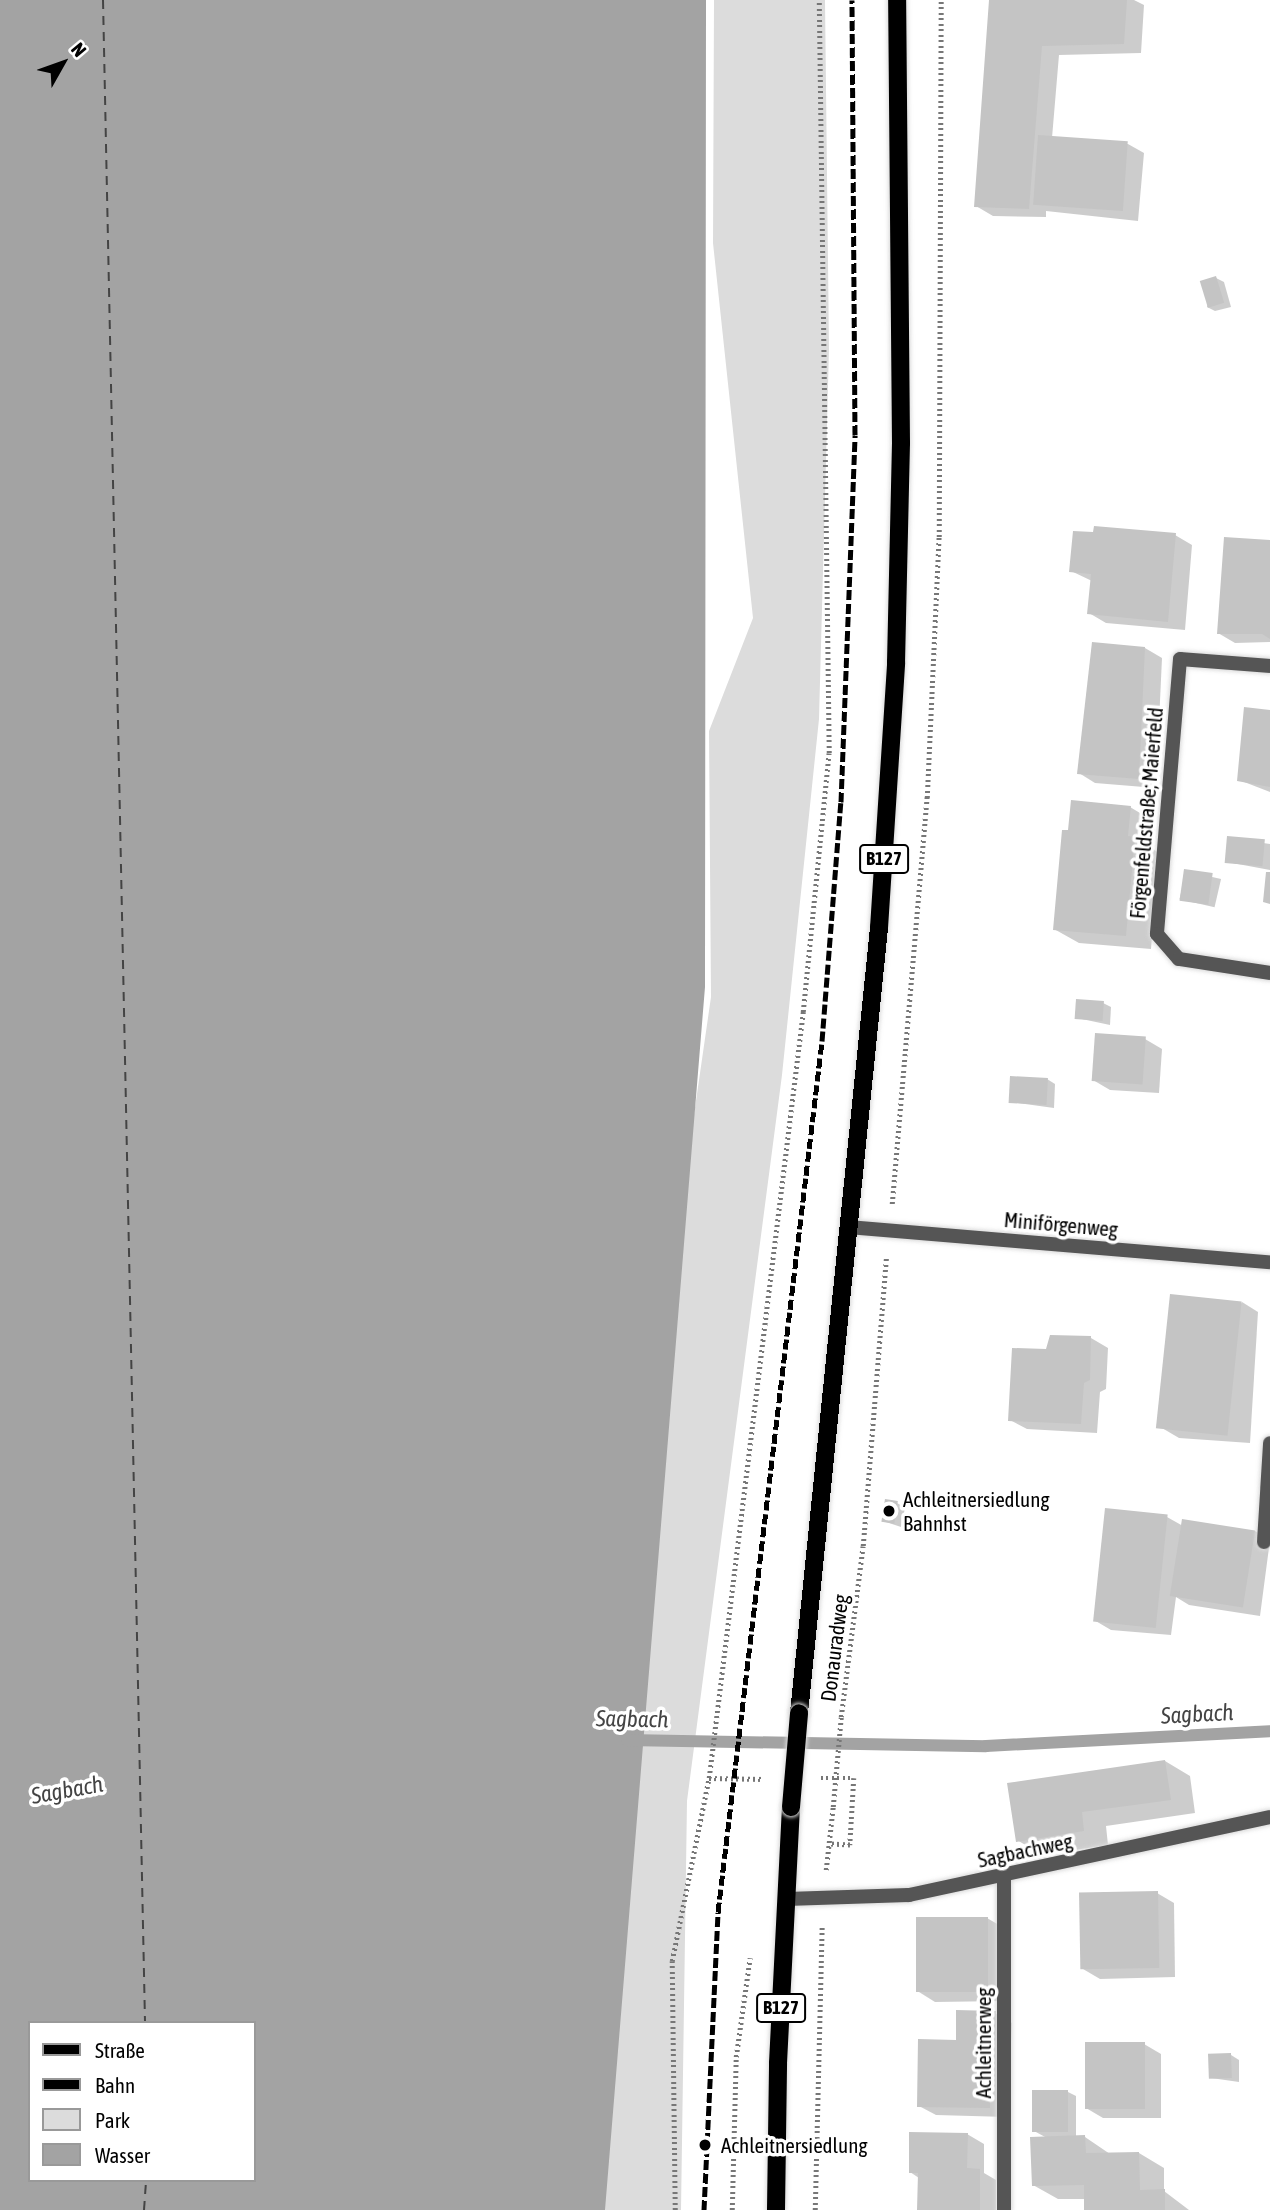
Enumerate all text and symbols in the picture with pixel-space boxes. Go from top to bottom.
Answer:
north arrow [28,28,98,98]
text: N [67,38,91,61]
street label: Förgenfeldstraße; Maierfeld [1124,706,1168,920]
road number: B127 [858,844,910,874]
street label: Miniförgenweg [1003,1206,1119,1242]
place label: Achleitnersiedlung Bahnhst [903,1486,1049,1536]
marker: Achleitnersiedlung Bahnhst [881,1503,897,1519]
street label: Donauradweg [815,1593,853,1703]
water label: Sagbach [1160,1698,1234,1730]
water label: Sagbach [596,1705,668,1733]
water label: Sagbach [29,1770,105,1810]
street label: Sagbachweg [975,1828,1075,1872]
street label: Achleitnerweg [970,1988,996,2098]
road number: B127 [755,1992,807,2024]
legend [28,2021,256,2182]
text: Straße [95,2038,145,2062]
text: Bahn [95,2073,135,2097]
text: Park [95,2108,130,2132]
place label: Achleitnersiedlung [721,2132,867,2158]
marker: Achleitnersiedlung [695,2135,715,2155]
text: Wasser [95,2143,150,2167]

